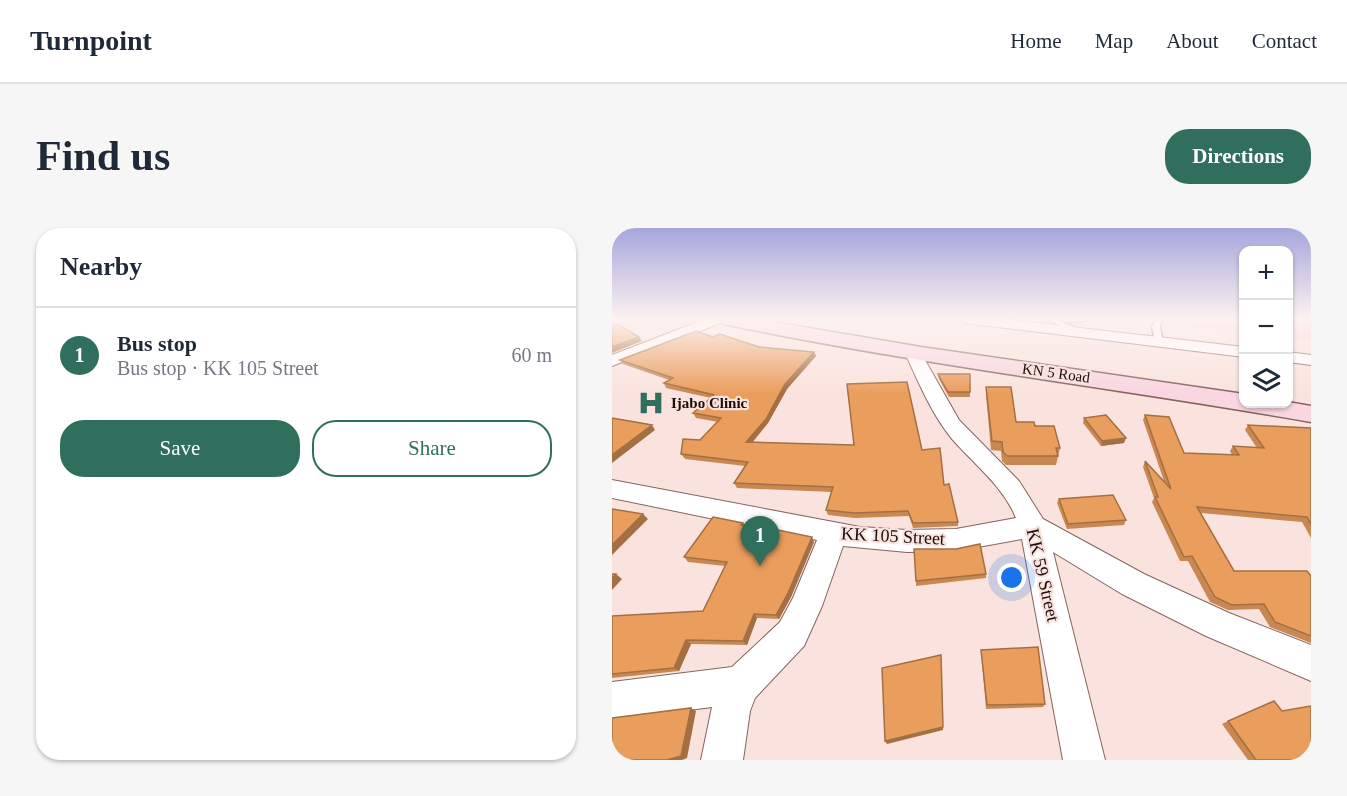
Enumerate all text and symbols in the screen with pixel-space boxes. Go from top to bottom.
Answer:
text: Turnpoint [30,25,152,56]
text: Home [1010,29,1062,53]
text: Map [1095,29,1133,53]
text: About [1166,29,1219,53]
text: Contact [1252,29,1317,53]
button: Directions [1165,129,1311,184]
text: Find us [36,133,170,179]
map controls [1239,246,1293,408]
button: + [1239,246,1293,300]
text: Nearby [60,252,142,281]
button: − [1239,300,1293,354]
text: Bus stop [117,331,197,356]
text: 1 [75,344,85,366]
text: 60 m [511,344,552,366]
button: layers [1239,354,1293,408]
text: Bus stop · KK 105 Street [117,357,319,379]
street label: KN 5 Road [1021,360,1091,386]
hospital icon: Ijabo Clinic [636,388,666,418]
place label: Ijabo Clinic [671,395,748,411]
button: Save [60,420,300,477]
button: Share [312,420,552,477]
pin: 1 [740,516,780,566]
street label: KK 105 Street [841,523,945,549]
street label: KK 59 Street [1023,526,1063,624]
your location [997,563,1026,592]

